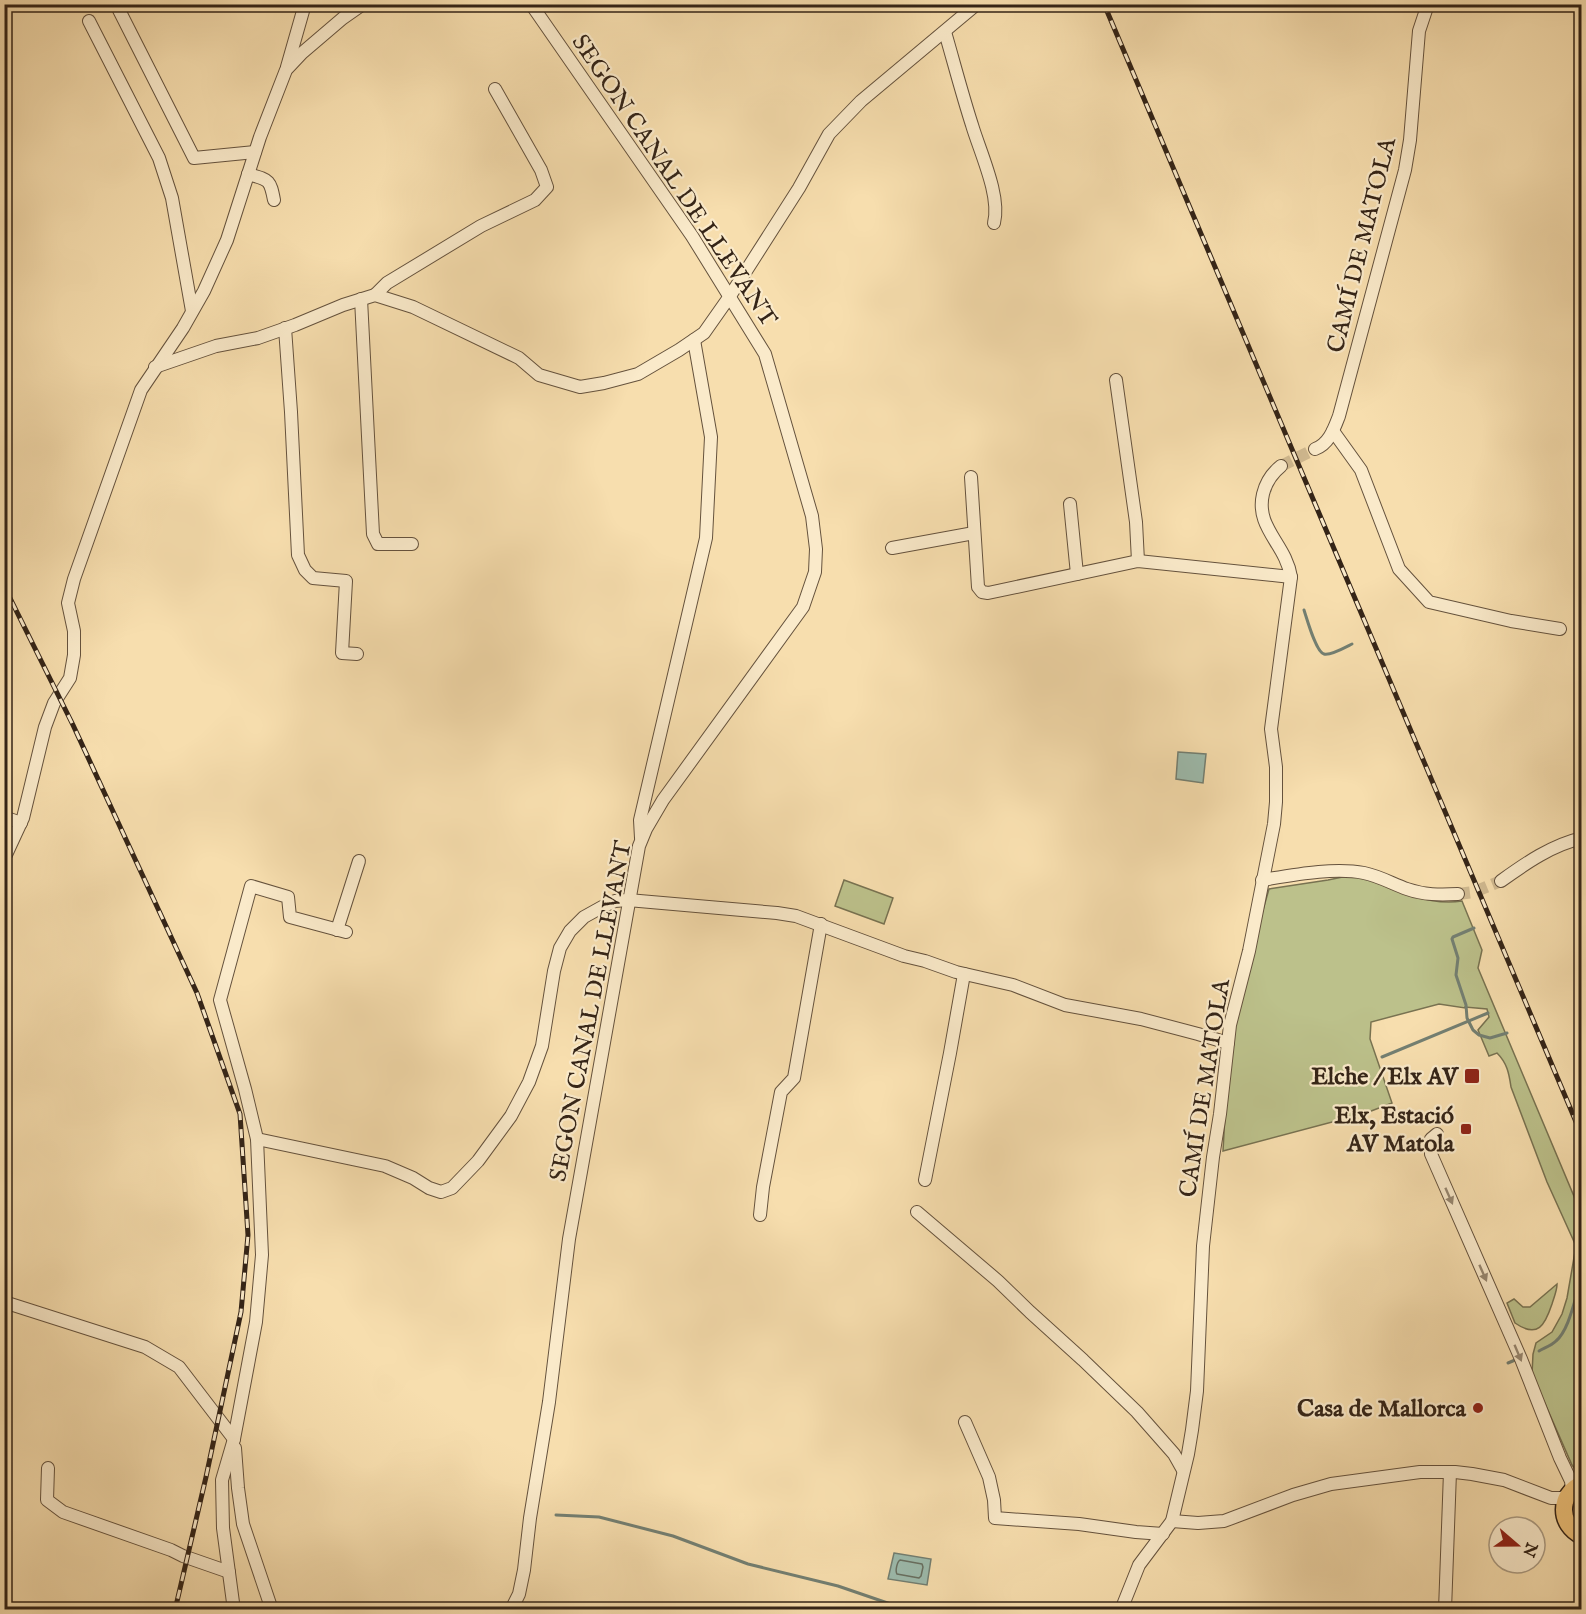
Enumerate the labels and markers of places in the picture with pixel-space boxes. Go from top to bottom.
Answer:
place label: Elche / Elx AV [1311,1062,1459,1093]
marker: Elche / Elx AV [1463,1067,1481,1085]
place label: Elx, Estació AV Matola [1334,1101,1455,1160]
marker: Elx, Estació AV Matola [1459,1122,1473,1136]
place label: Casa de Mallorca [1297,1394,1467,1425]
marker: Casa de Mallorca [1471,1401,1485,1415]

